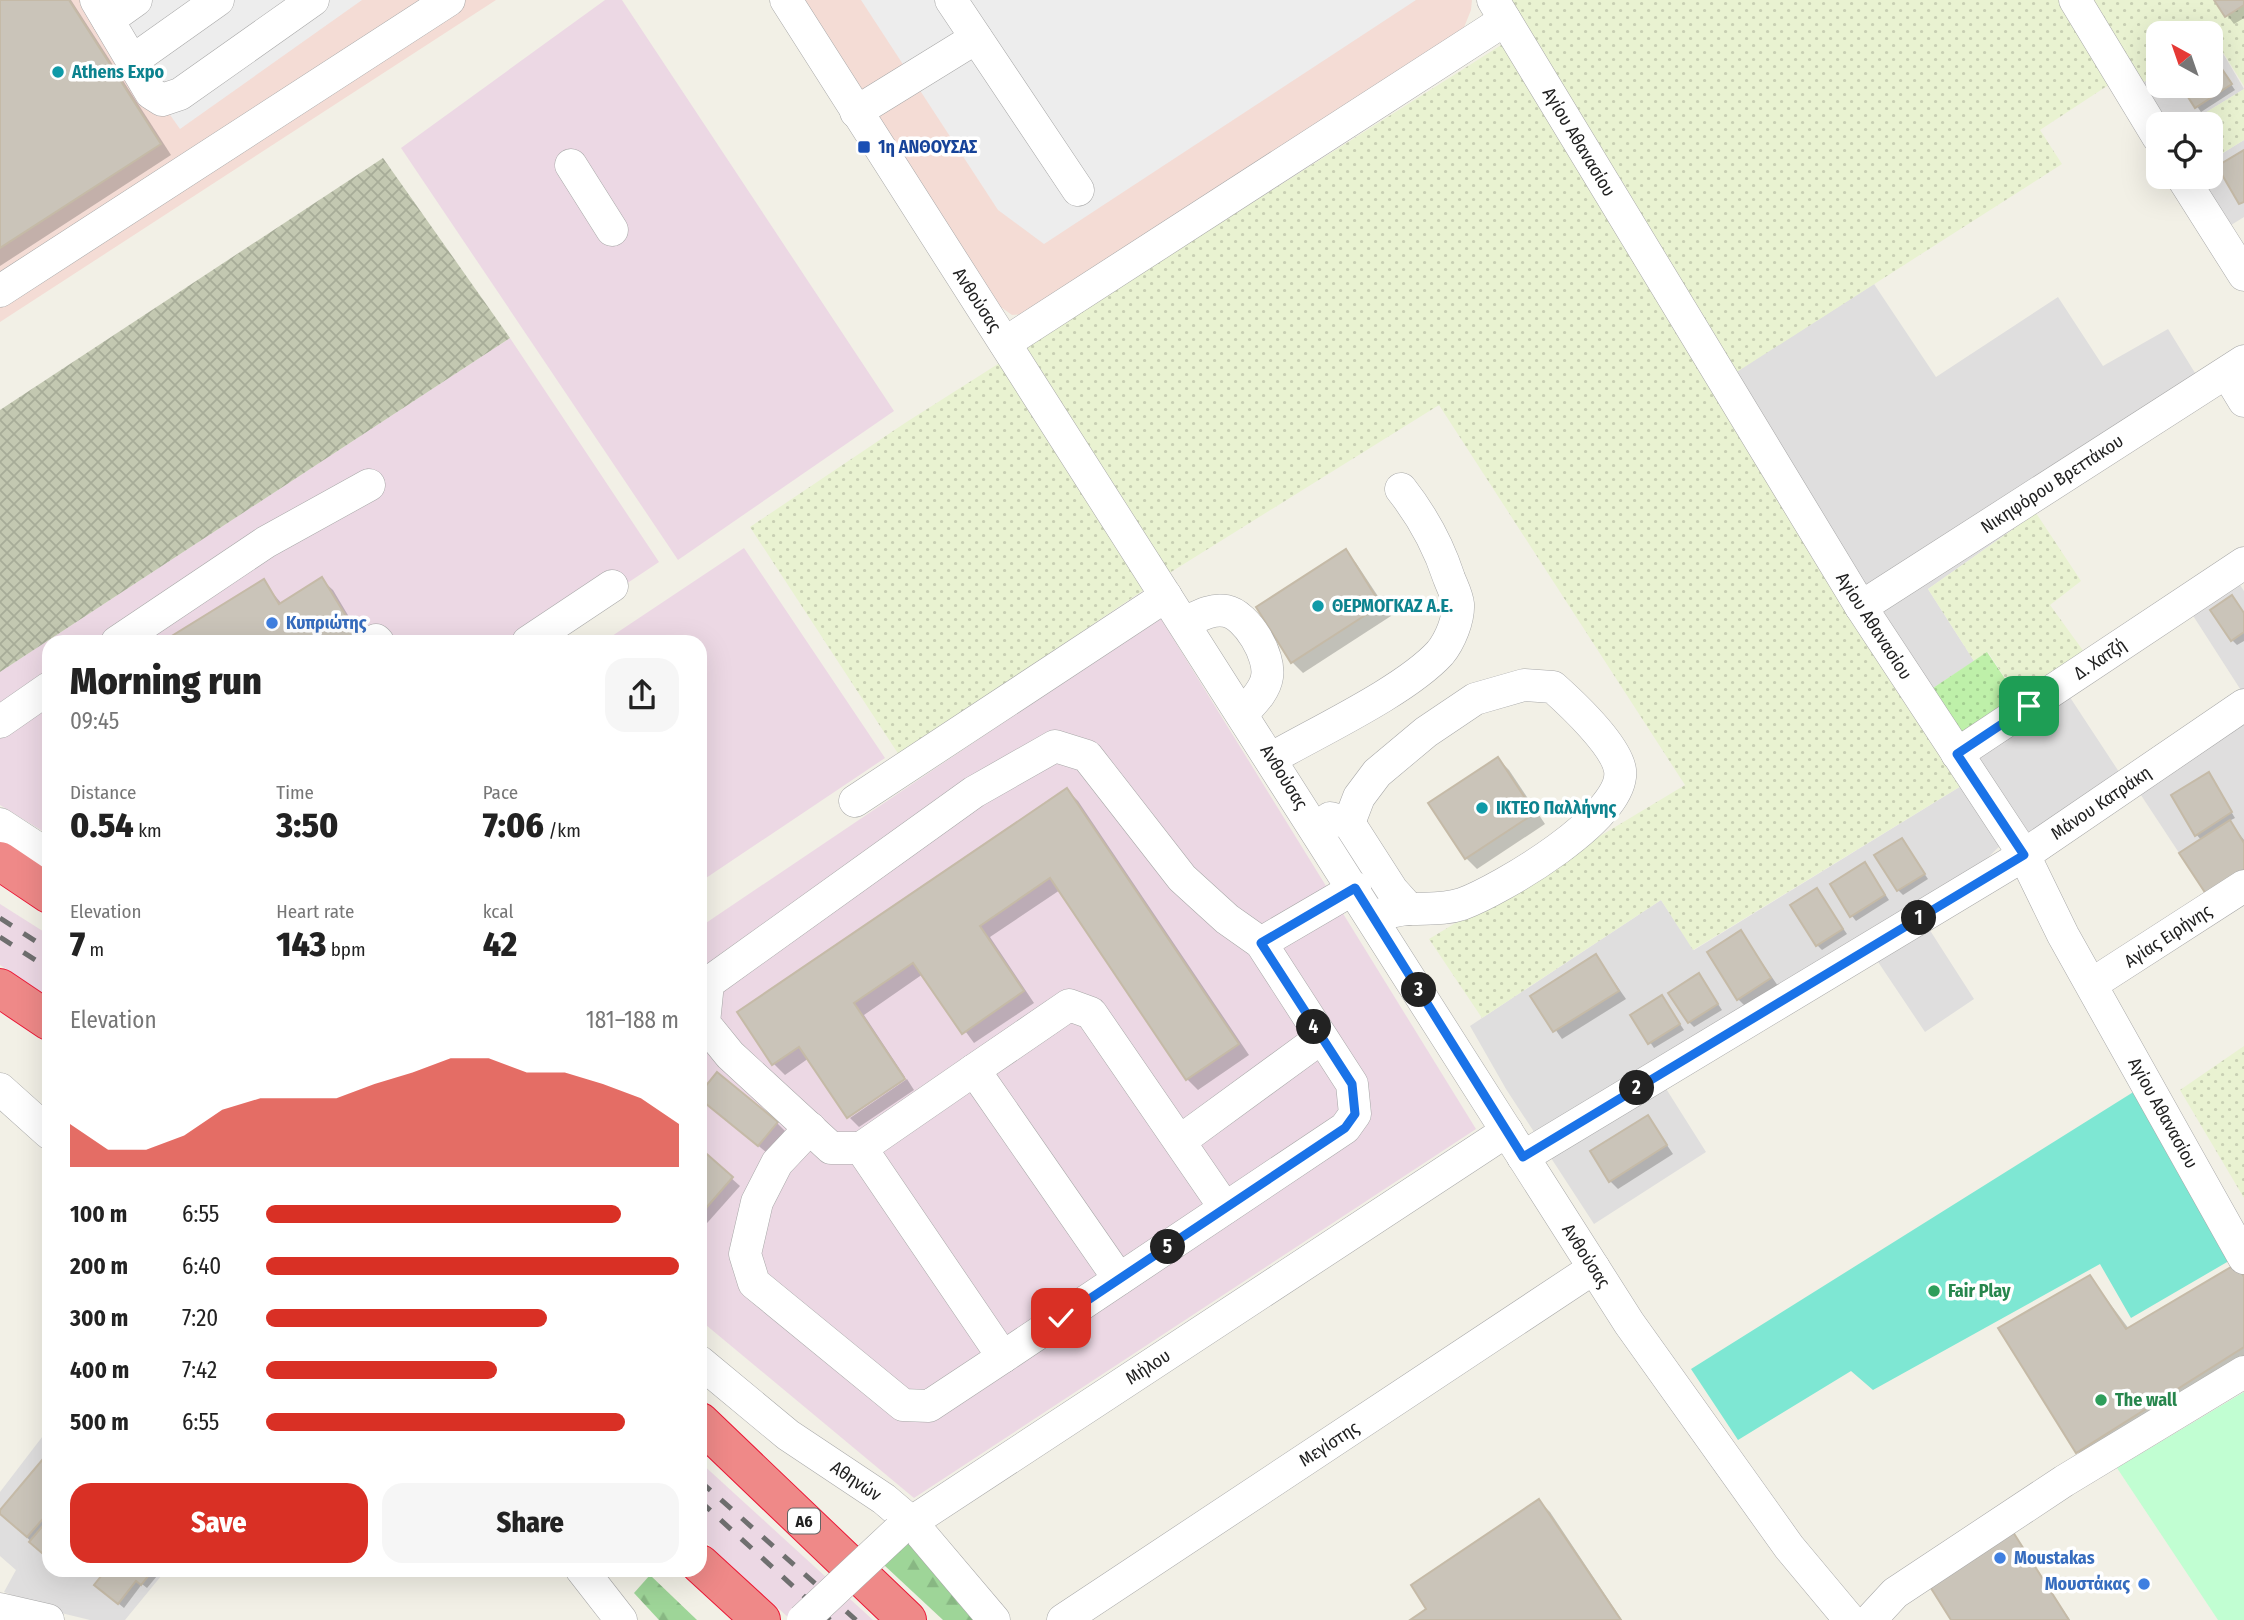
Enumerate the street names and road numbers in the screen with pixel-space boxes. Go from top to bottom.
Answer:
street label: Αγίου Αθανασίου [1538,83,1620,201]
street label: Ανθούσας [948,264,1006,336]
street label: Νικηφόρου Βρεττάκου [1977,430,2127,538]
street label: Αγίου Αθανασίου [1831,568,1917,684]
street label: Δ. Χατζή [2070,634,2130,684]
street label: Ανθούσας [1256,741,1313,814]
street label: Μάνου Κατράκη [2047,761,2155,845]
street label: Αγίας Ειρήνης [2120,899,2216,972]
street label: Αγίου Αθανασίου [2123,1054,2203,1172]
street label: Ανθούσας [1557,1220,1615,1292]
street label: Μήλου [1122,1344,1174,1390]
street label: Μεγίστης [1295,1416,1363,1471]
street label: Αθηνών [827,1456,886,1506]
road number: Α6 [788,1508,820,1534]

